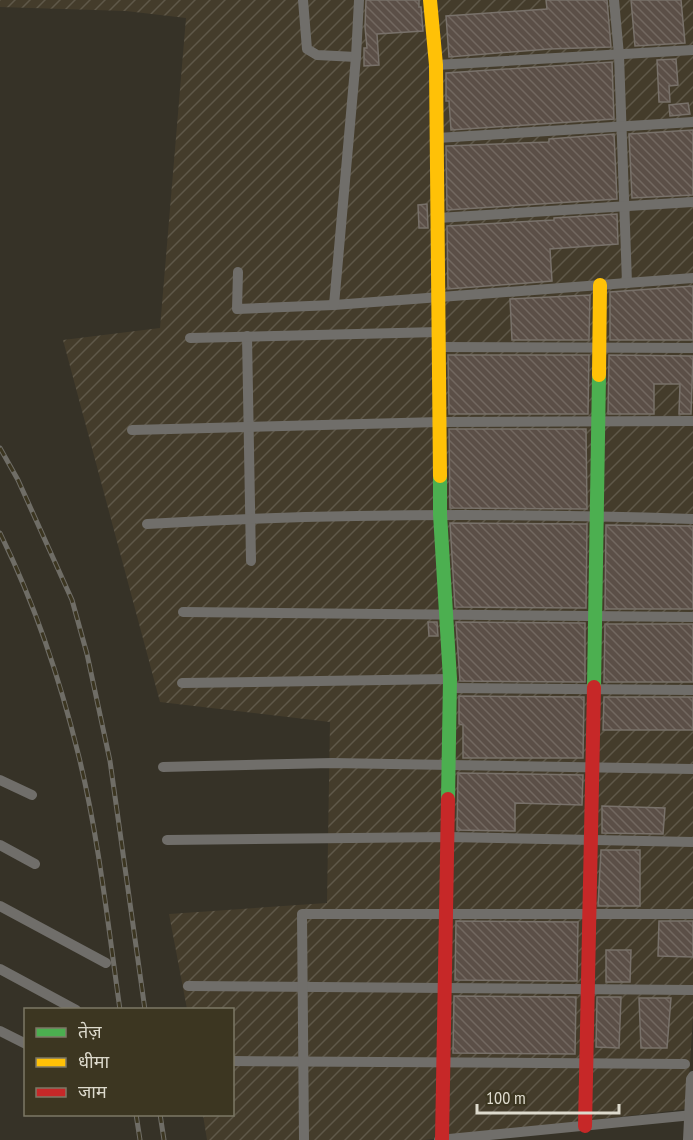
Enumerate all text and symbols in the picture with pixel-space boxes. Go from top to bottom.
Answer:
legend [24,1008,234,1116]
text: तेज़ [78,1020,102,1043]
text: धीमा [78,1050,109,1073]
scale bar [477,1077,620,1115]
text: जाम [78,1080,108,1103]
text: 100 m [486,1086,526,1109]

